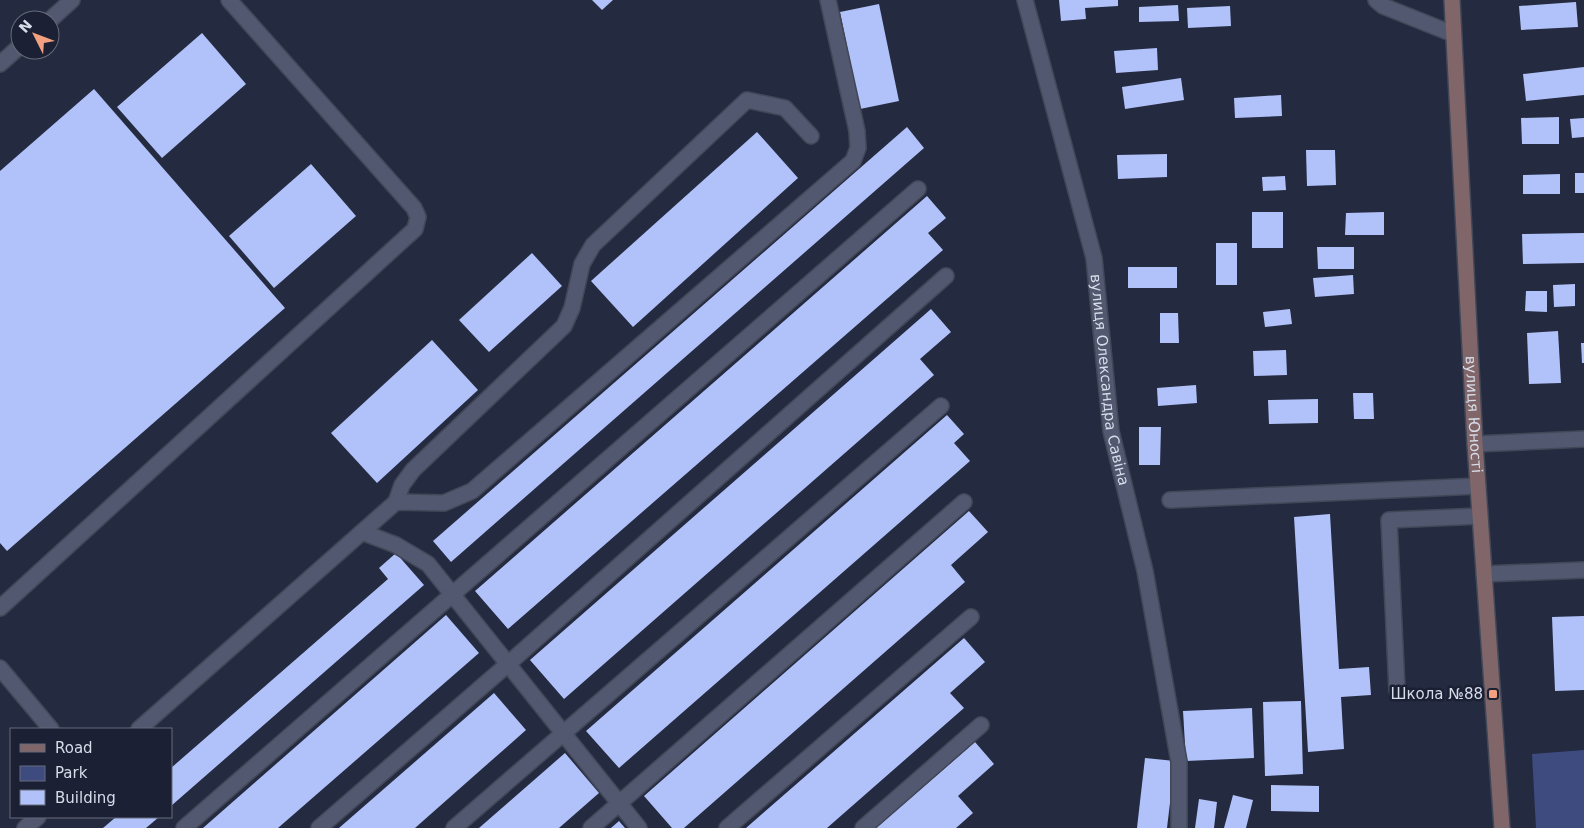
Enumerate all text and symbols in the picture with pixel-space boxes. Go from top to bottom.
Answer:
north arrow [10,10,60,60]
text: N [15,17,35,36]
street label: вулиця Олександра Савіна [1087,273,1133,487]
street label: вулиця Юності [1461,355,1486,474]
place label: Школа №88 [1390,685,1483,703]
marker: Школа №88 [1487,688,1499,700]
legend [10,728,172,818]
text: Road [55,739,93,757]
text: Park [55,764,88,782]
text: Building [55,789,116,807]

